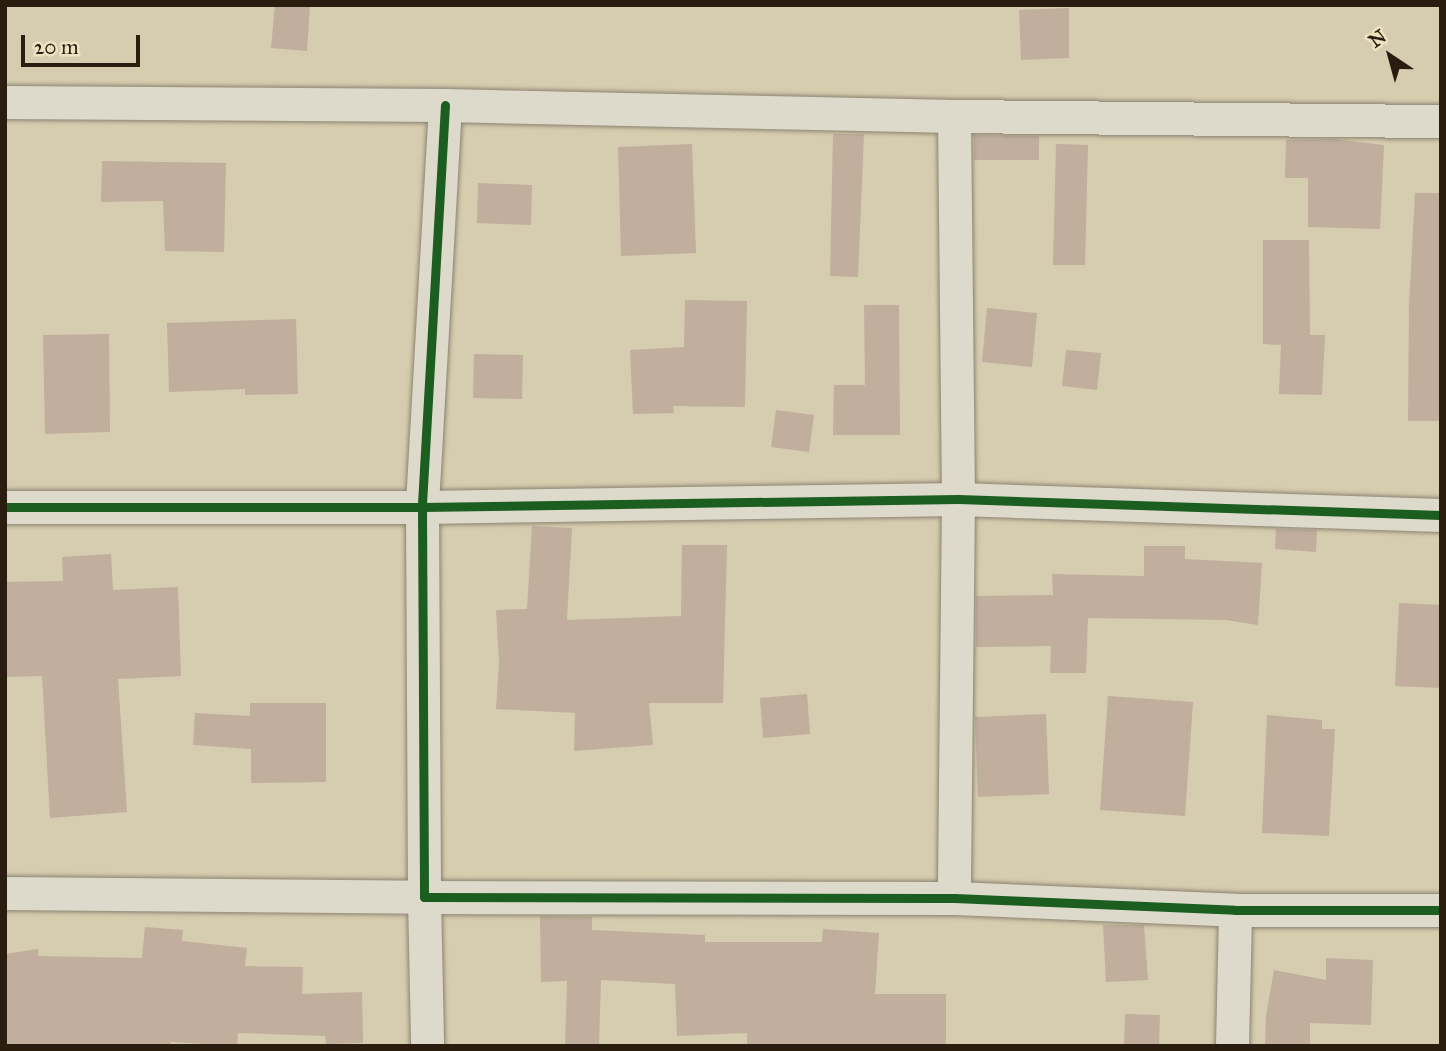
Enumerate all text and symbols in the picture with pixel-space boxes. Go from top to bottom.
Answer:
scale bar [24,21,144,65]
north arrow [1355,21,1425,91]
text: N [1364,25,1391,53]
text: 20 m [34,34,79,60]

